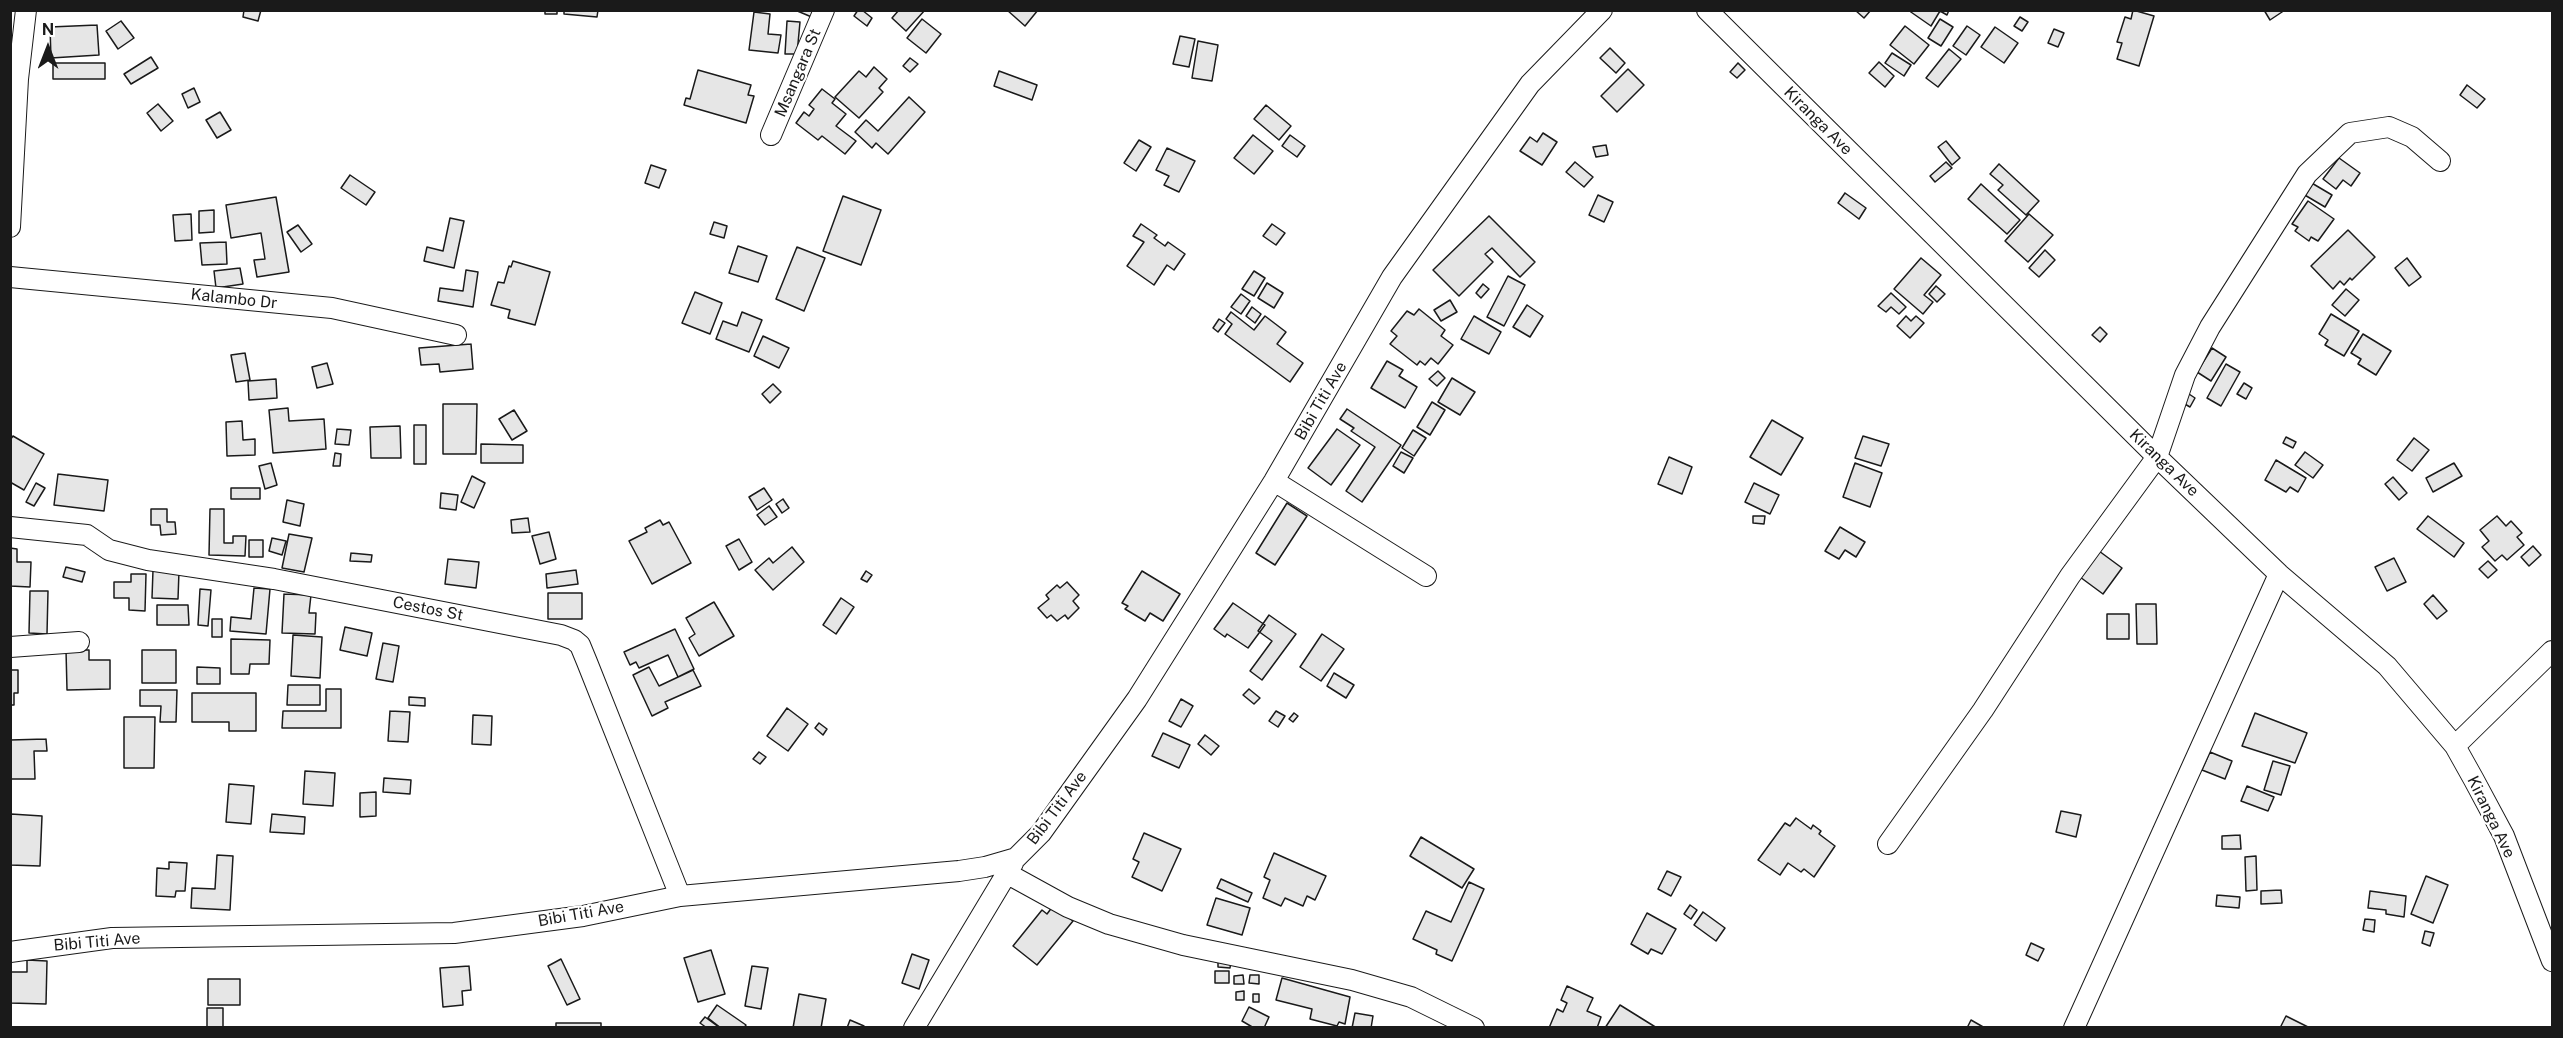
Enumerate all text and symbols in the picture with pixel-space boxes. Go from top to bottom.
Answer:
north arrow [18,18,78,78]
text: N [42,20,54,39]
street label: Msangara St [771,26,825,120]
street label: Kiranga Ave [1780,83,1856,159]
street label: Kalambo Dr [190,285,278,313]
street label: Bibi Titi Ave [1291,358,1351,444]
street label: Kiranga Ave [2125,425,2203,501]
street label: Cestos St [391,593,465,625]
street label: Bibi Titi Ave [1023,767,1091,849]
street label: Kiranga Ave [2463,773,2519,861]
street label: Bibi Titi Ave [536,897,626,931]
street label: Bibi Titi Ave [53,929,141,955]

